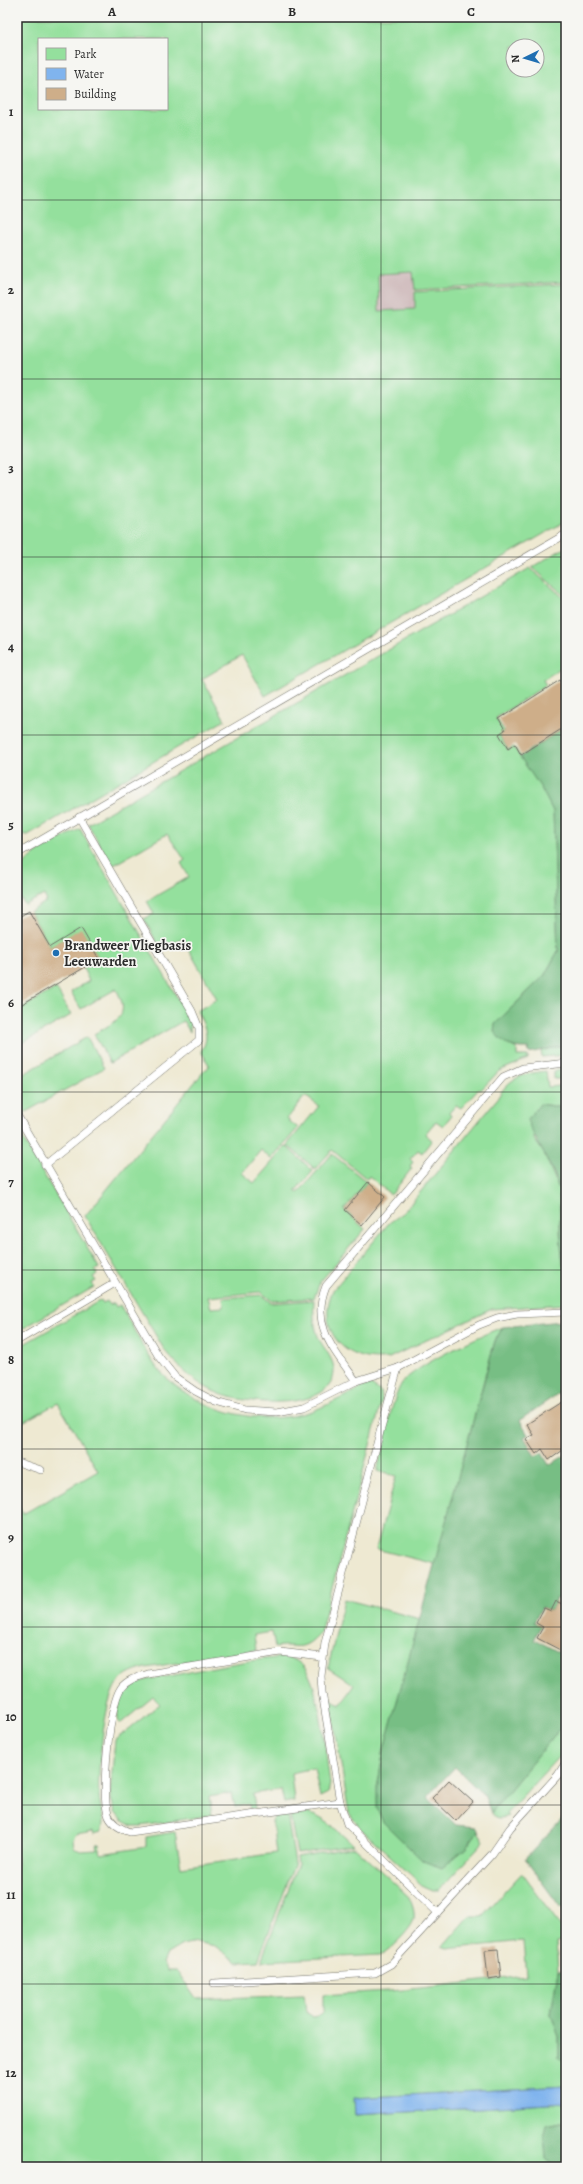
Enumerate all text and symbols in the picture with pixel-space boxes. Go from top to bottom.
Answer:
text: A [107,3,117,20]
text: B [288,3,296,20]
text: C [467,3,475,20]
legend [38,38,168,110]
north arrow [505,38,545,78]
text: Park [74,46,97,62]
text: N [508,54,523,63]
text: Water [73,66,104,82]
text: Building [74,86,116,102]
text: 1 [9,103,14,120]
text: 2 [8,281,15,298]
text: 3 [8,459,14,476]
text: 4 [8,638,14,655]
text: 5 [8,816,14,833]
place label: Brandweer Vliegbasis Leeuwarden [64,936,191,971]
marker: Brandweer Vliegbasis Leeuwarden [51,948,61,958]
text: 6 [8,994,14,1011]
text: 7 [8,1173,14,1190]
text: 8 [8,1351,14,1368]
text: 9 [8,1529,14,1546]
text: 10 [5,1708,17,1725]
text: 11 [6,1886,16,1903]
text: 12 [6,2064,17,2081]

